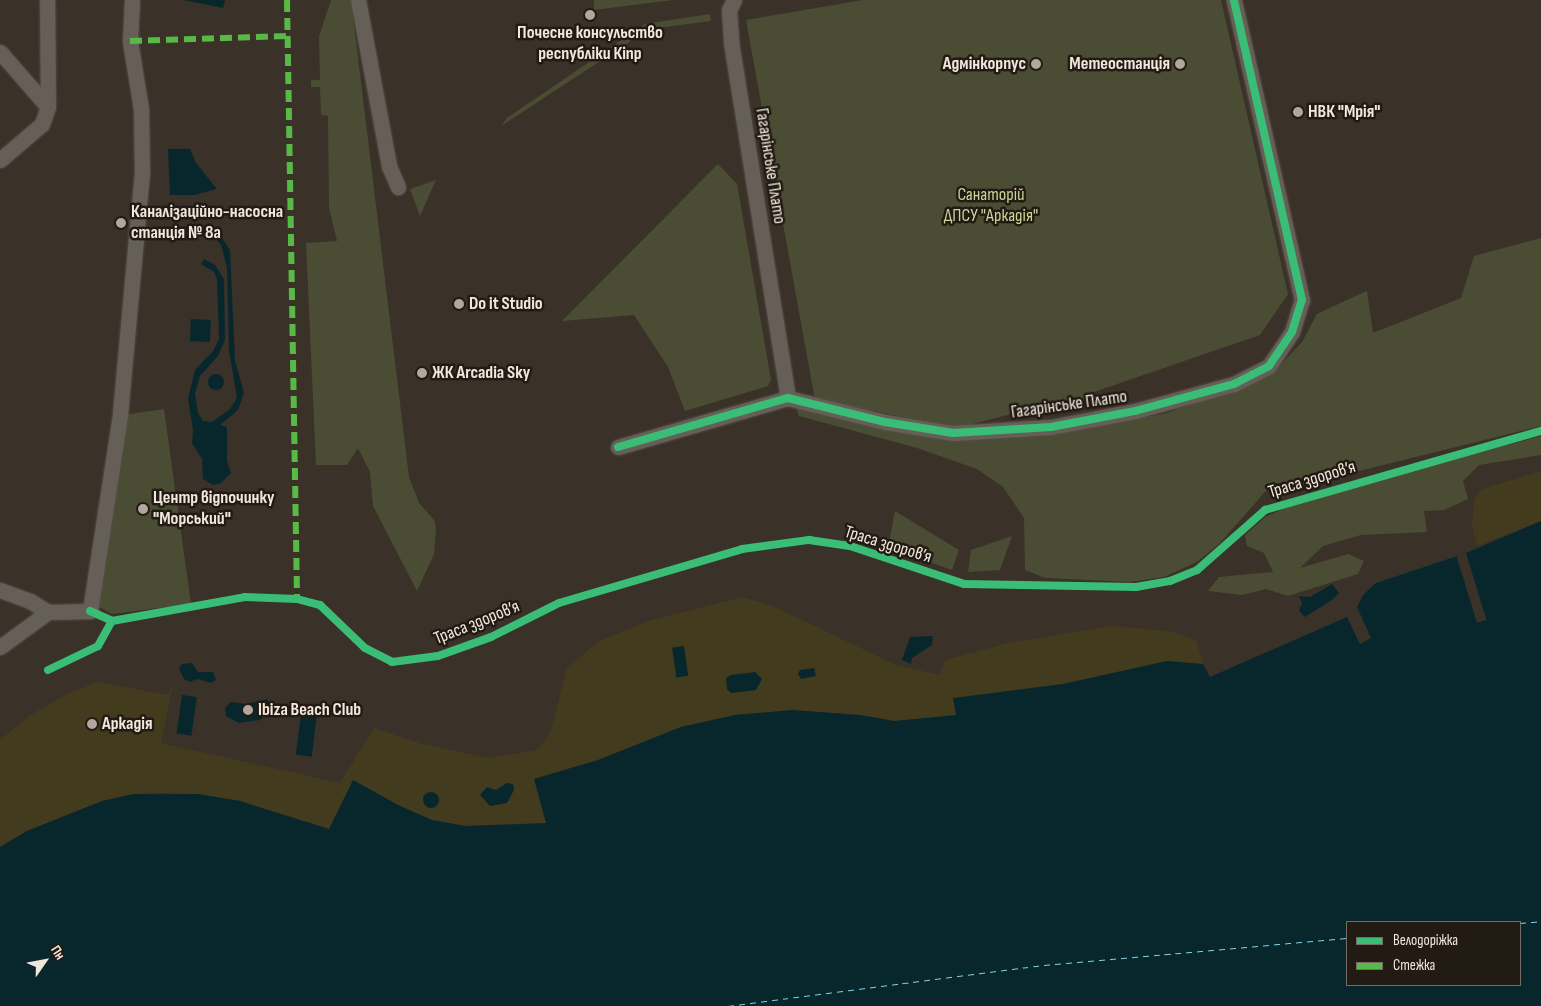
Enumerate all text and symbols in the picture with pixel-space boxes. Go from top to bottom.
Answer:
marker: Почесне консульство республіки Кіпр [584,9,596,21]
place label: Почесне консульство республіки Кіпр [517,23,663,66]
place label: Адмінкорпус [943,53,1026,75]
place label: Метеостанція [1069,53,1170,75]
marker: Адмінкорпус [1030,58,1042,70]
marker: Метеостанція [1174,58,1186,70]
place label: НВК "Мрія" [1308,101,1380,123]
marker: НВК "Мрія" [1292,106,1304,118]
street label: Гагарінське Плато [750,107,790,225]
park label: Санаторій ДПСУ "Аркадія" [944,185,1038,228]
place label: Каналізаційно-насосна станція № 8а [131,202,283,244]
marker: Каналізаційно-насосна станція № 8а [115,217,127,229]
place label: Do it Studio [469,293,543,315]
marker: Do it Studio [453,298,465,310]
place label: ЖК Arcadia Sky [432,362,530,384]
marker: ЖК Arcadia Sky [416,367,428,379]
street label: Гагарінське Плато [1010,386,1128,424]
street label: Траса здоров’я [1266,456,1358,504]
place label: Центр відпочинку "Морський" [153,488,275,530]
marker: Центр відпочинку "Морський" [137,503,149,515]
street label: Траса здоров’я [842,521,934,569]
street label: Траса здоров’я [431,596,523,650]
place label: Ibiza Beach Club [258,699,361,721]
marker: Ibiza Beach Club [242,704,254,716]
place label: Аркадія [102,713,152,735]
marker: Аркадія [86,718,98,730]
legend [1346,921,1521,986]
text: Велодоріжка [1393,931,1458,950]
north arrow [20,936,70,986]
text: Пн [47,942,69,963]
text: Стежка [1393,956,1435,975]

